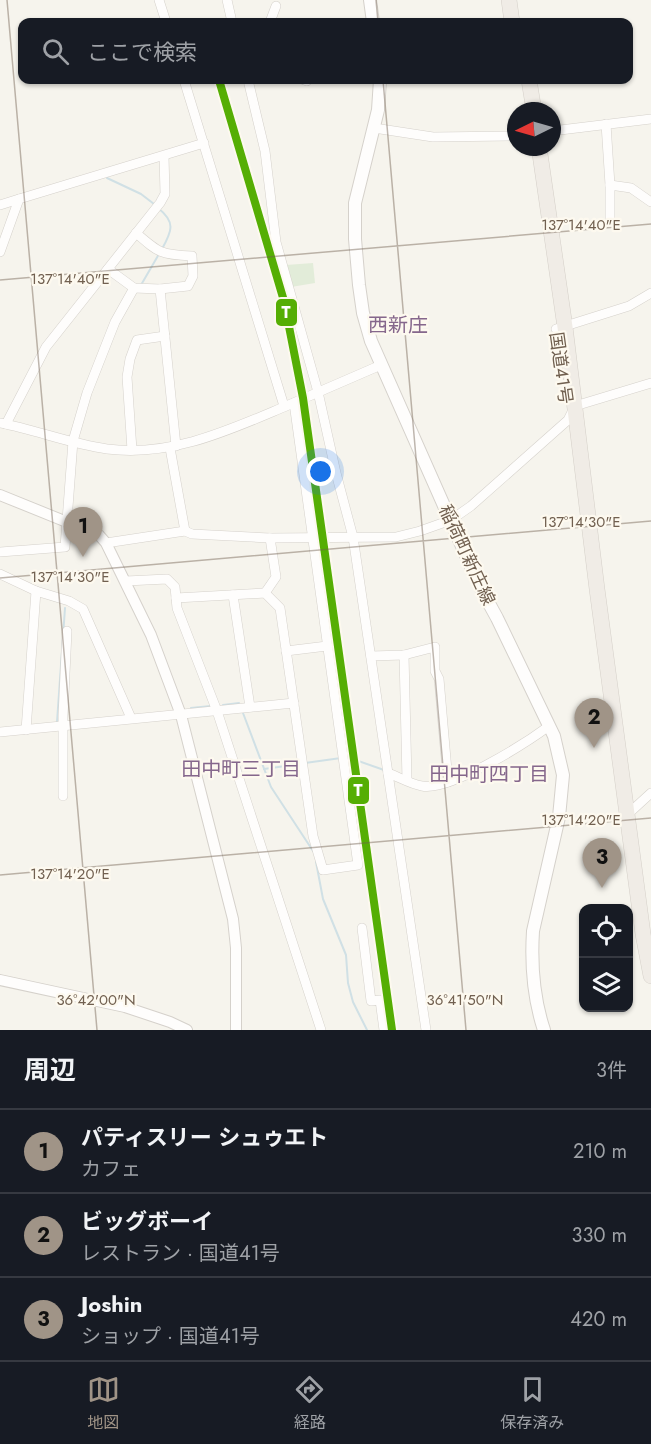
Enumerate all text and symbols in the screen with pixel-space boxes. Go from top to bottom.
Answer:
search box [18,18,633,84]
icon: search [39,35,72,68]
text: ここで検索 [87,36,197,68]
north arrow [507,102,561,156]
text: 137°14'40"E [541,214,621,236]
text: 137°14'40"E [30,268,110,290]
line badge: T [275,298,298,327]
text: T [282,301,291,324]
district label: 西新庄 [368,311,428,340]
street label: 国道41号 [543,330,579,406]
your location [306,457,335,486]
street label: 稲荷町新庄線 [432,501,502,609]
pin: 1 [64,508,103,557]
text: 137°14'30"E [542,511,620,533]
text: 137°14'30"E [31,566,109,588]
pin: 2 [574,698,614,748]
district label: 田中町三丁目 [181,755,301,784]
district label: 田中町四丁目 [429,760,549,789]
line badge: T [347,776,370,805]
text: T [354,779,363,802]
text: 137°14'20"E [541,809,621,831]
pin: 3 [582,838,622,888]
text: 137°14'20"E [30,863,110,885]
map controls [579,904,633,1012]
button: locate [579,904,633,958]
button: layers [579,958,633,1012]
text: 36°42'00"N [56,989,136,1011]
text: 36°41'50"N [427,989,503,1011]
text: 周辺 [24,1051,76,1089]
text: 3件 [596,1056,627,1085]
text: パティスリー シュゥエト [81,1121,328,1153]
text: 1 [38,1137,49,1166]
text: 210 m [573,1137,627,1166]
text: カフェ [81,1155,141,1184]
text: ビッグボーイ [81,1205,213,1237]
text: 2 [37,1221,50,1250]
text: 330 m [572,1221,627,1250]
text: レストラン · 国道41号 [81,1239,280,1268]
text: Joshin [81,1288,143,1320]
text: 3 [37,1305,50,1334]
text: 420 m [570,1305,627,1334]
text: ショップ · 国道41号 [81,1322,260,1351]
tab: 地図 [87,1373,120,1434]
tab: 経路 [293,1373,326,1434]
tab: 保存済み [500,1373,564,1434]

